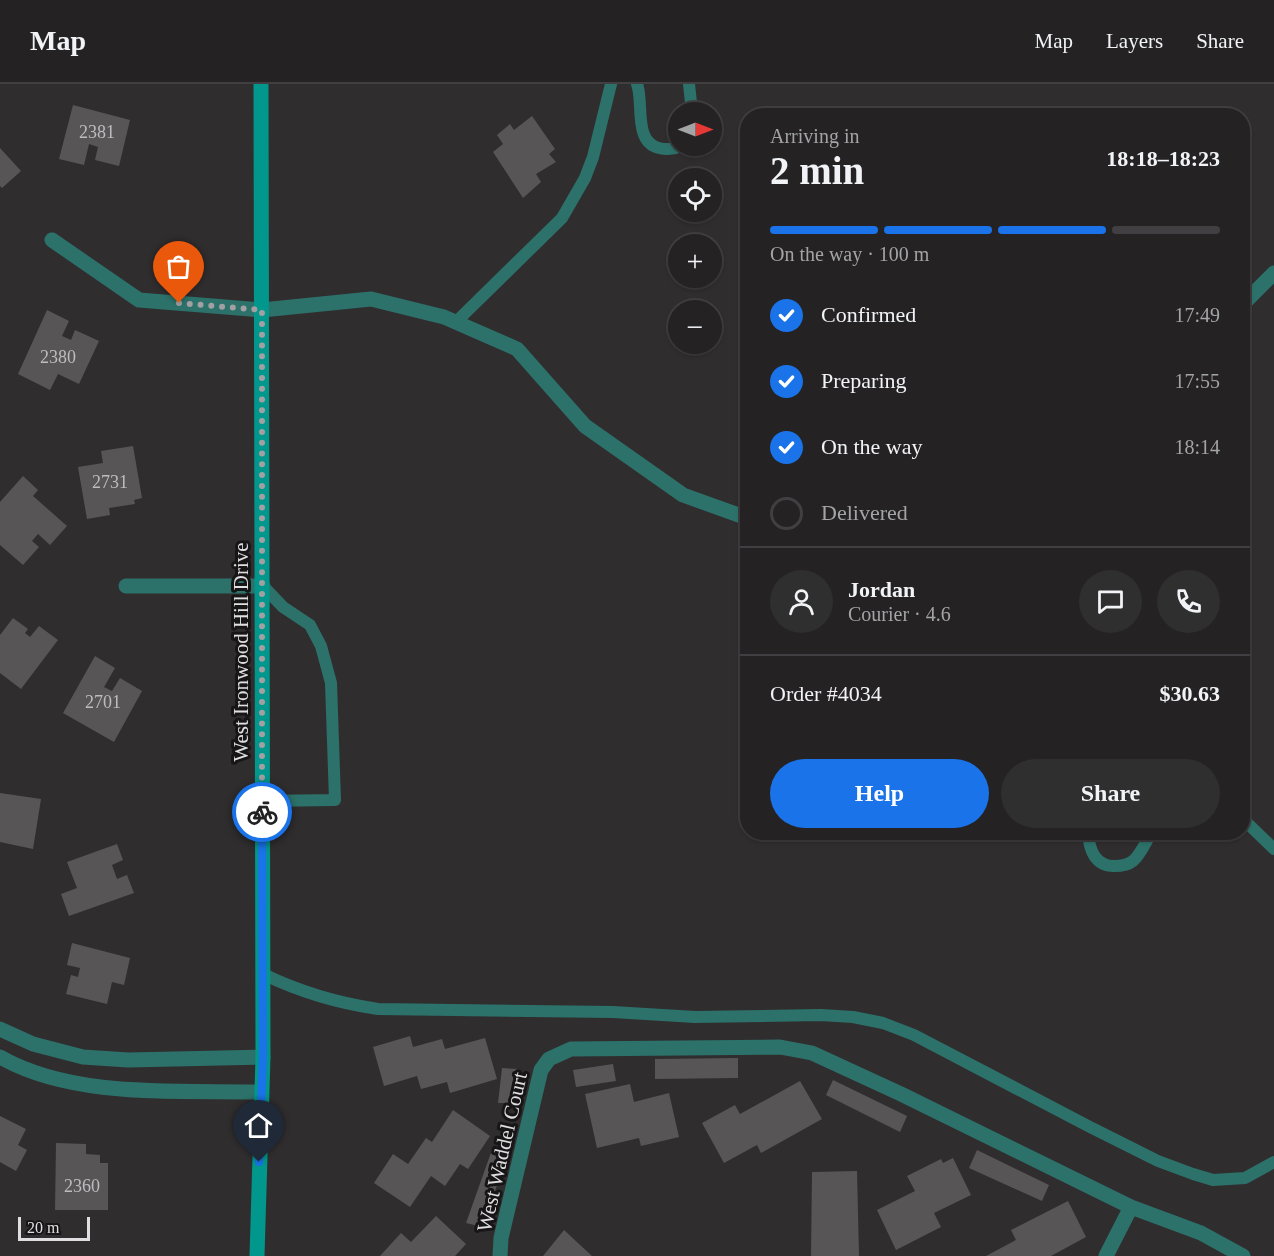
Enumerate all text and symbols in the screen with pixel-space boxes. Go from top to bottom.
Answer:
text: Map [30,25,86,56]
text: Map [1035,29,1073,53]
text: Layers [1106,29,1163,53]
text: Share [1196,29,1244,53]
north arrow [668,102,722,156]
map controls [668,102,722,354]
house number: 2381 [79,122,115,142]
text: Arriving in [770,125,859,147]
text: 18:18–18:23 [1106,146,1220,171]
text: 2 min [770,149,864,192]
button: locate [668,168,722,222]
button: + [668,234,722,288]
pin [153,241,204,303]
text: On the way · 100 m [770,243,929,265]
icon: bag [162,250,195,283]
icon: check [770,299,803,332]
button: − [668,300,722,354]
text: Confirmed [821,302,916,327]
text: 17:49 [1174,304,1220,326]
house number: 2380 [40,347,76,367]
icon: check [770,365,803,398]
text: Preparing [821,368,907,393]
text: 17:55 [1174,370,1220,392]
icon: check [770,431,803,464]
text: On the way [821,434,922,459]
text: 18:14 [1174,436,1220,458]
house number: 2731 [92,472,128,492]
text: Delivered [821,500,908,525]
street label: West Ironwood Hill Drive [229,542,253,762]
button: person [770,570,833,633]
button: chat [1079,570,1142,633]
button: phone [1157,570,1220,633]
text: Jordan [848,577,915,602]
text: Courier · 4.6 [848,603,951,625]
text: Order #4034 [770,681,882,706]
text: $30.63 [1160,681,1220,706]
house number: 2701 [85,692,121,712]
button: Help [770,759,989,828]
button: Share [1001,759,1220,828]
courier [232,782,292,842]
icon: bike [246,796,279,829]
street label: West Waddel Court [472,1070,532,1234]
pin [233,1100,284,1162]
icon: home [242,1109,275,1142]
house number: 2360 [64,1176,100,1196]
scale bar [18,1214,90,1242]
text: 20 m [27,1219,59,1236]

